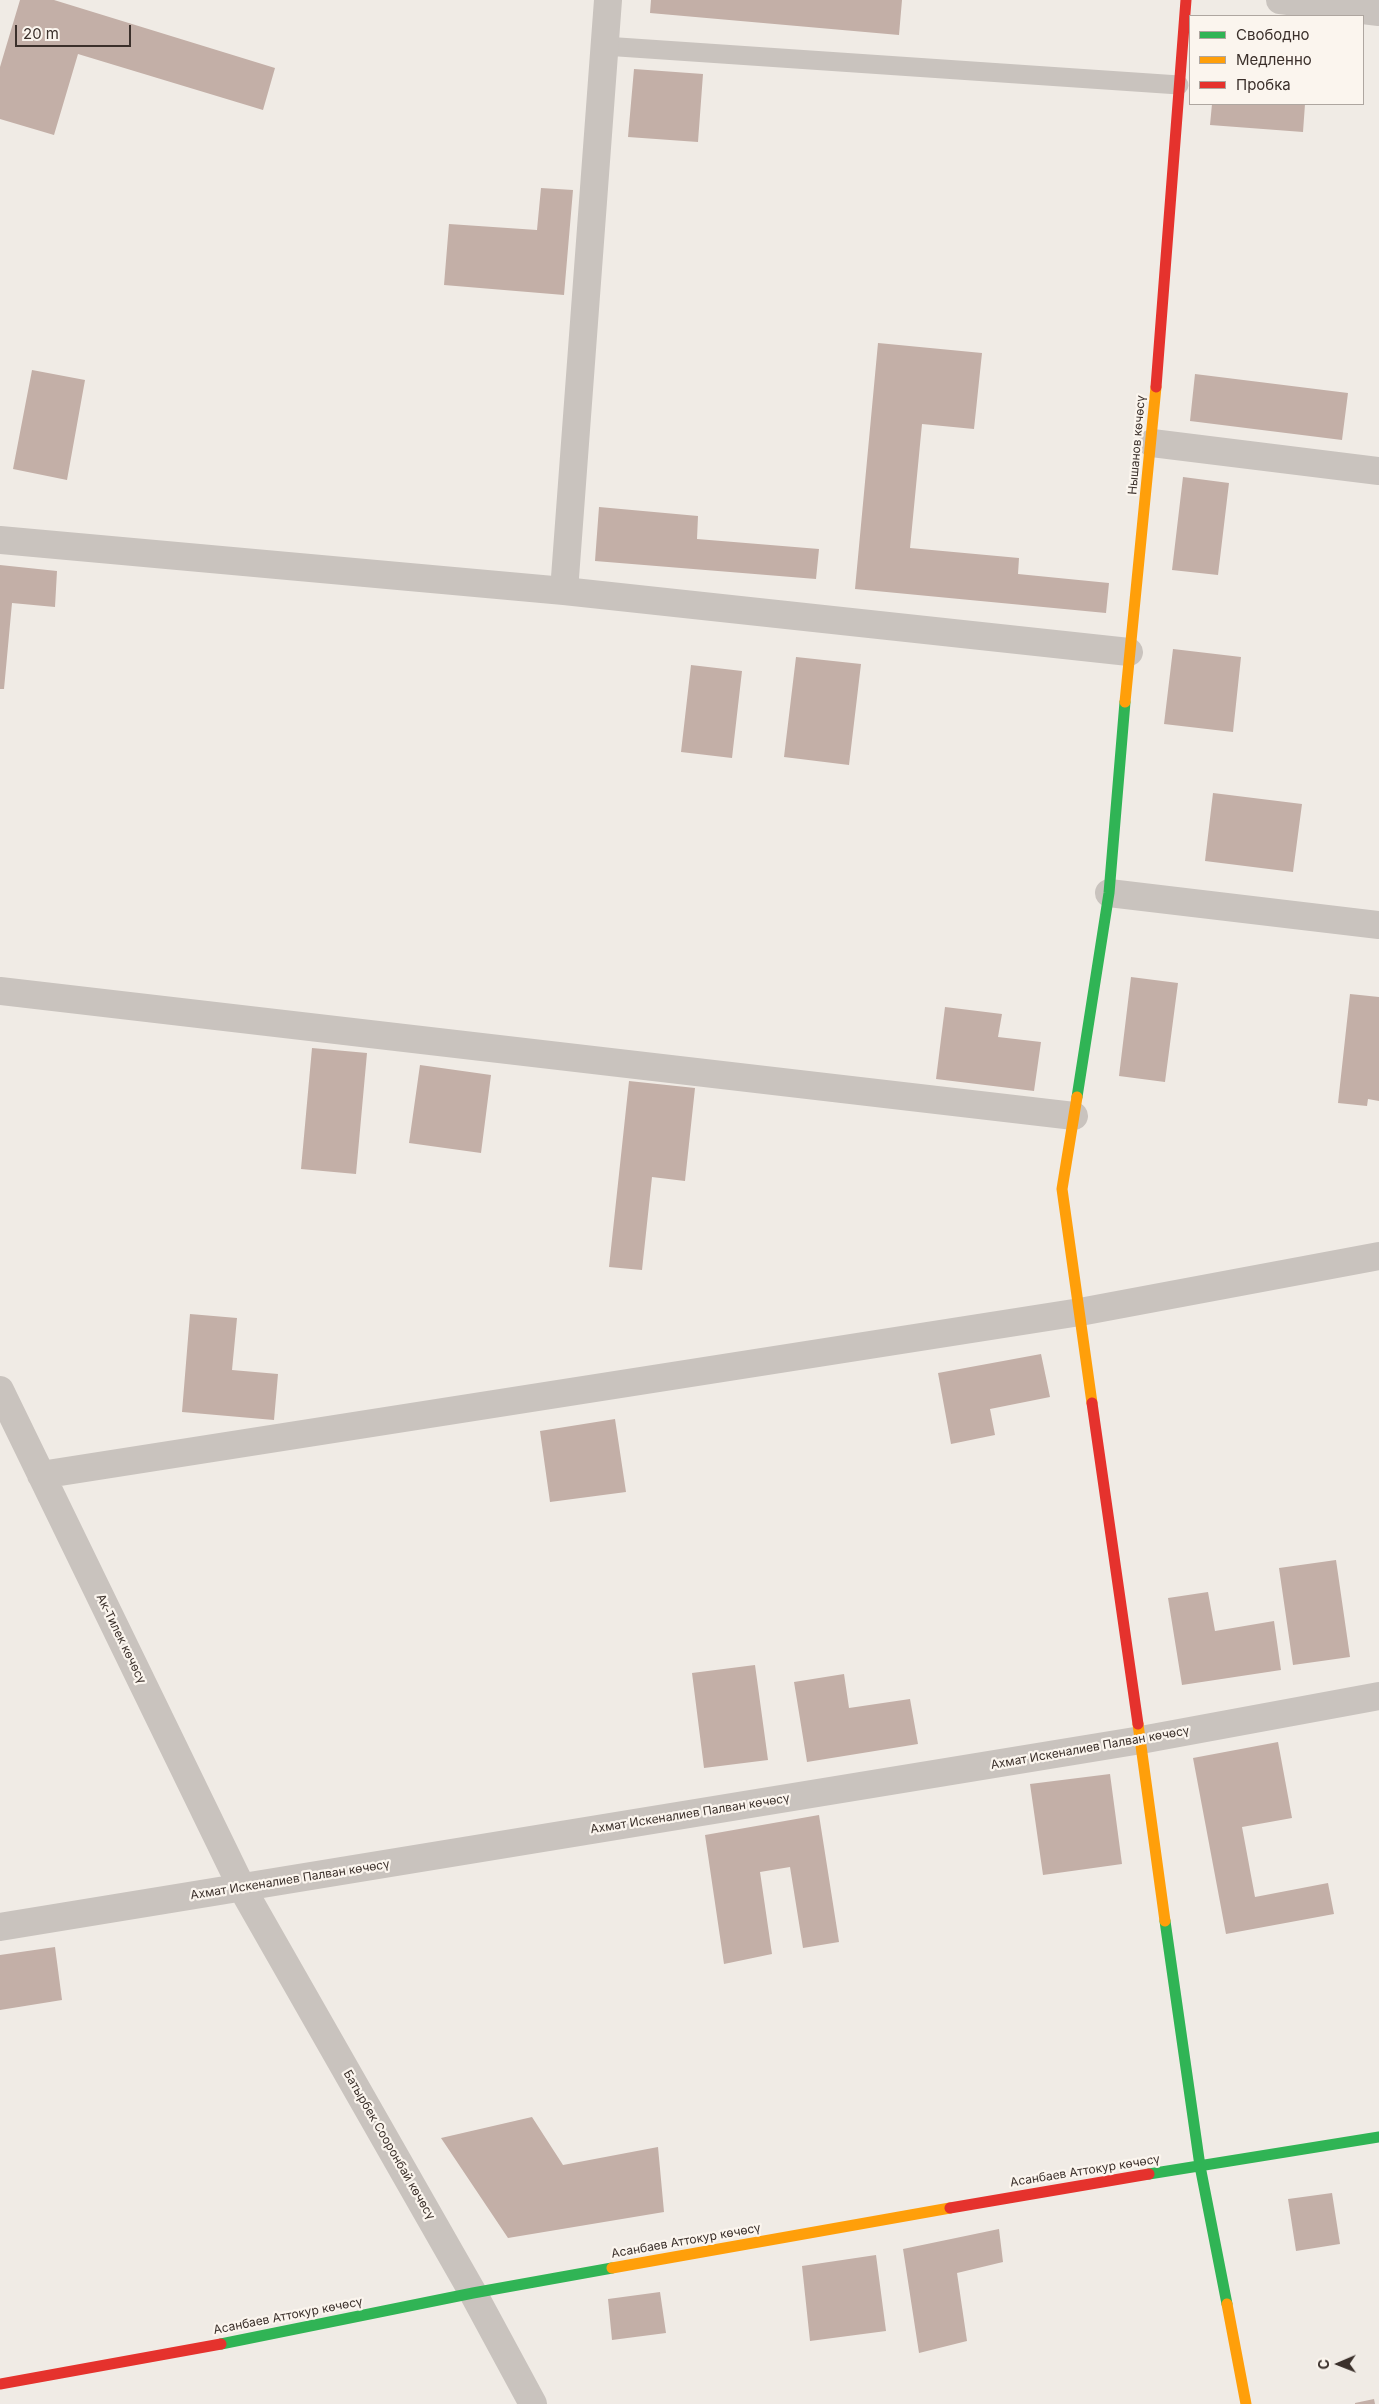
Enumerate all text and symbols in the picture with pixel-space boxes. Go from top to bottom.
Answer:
scale bar [18,15,134,47]
legend [1189,15,1364,105]
text: 20 m [23,24,59,43]
text: Свободно [1236,25,1310,44]
text: Медленно [1236,50,1312,69]
text: Пробка [1236,75,1291,94]
street label: Нышанов көчөсү [1125,395,1149,495]
street label: Ак-Тилек көчөсү [93,1592,149,1686]
street label: Ахмат Искеналиев Палван көчөсү [990,1723,1190,1773]
street label: Ахмат Искеналиев Палван көчөсү [589,1791,791,1837]
street label: Ахмат Искеналиев Палван көчөсү [189,1857,391,1903]
street label: Батырбек Сооронбай көчөсү [340,2068,438,2222]
street label: Асанбаев Аттокур көчөсү [1009,2152,1161,2190]
street label: Асанбаев Аттокур көчөсү [610,2221,762,2261]
street label: Асанбаев Аттокур көчөсү [212,2294,364,2338]
north arrow [1314,2339,1364,2389]
text: С [1315,2359,1332,2370]

